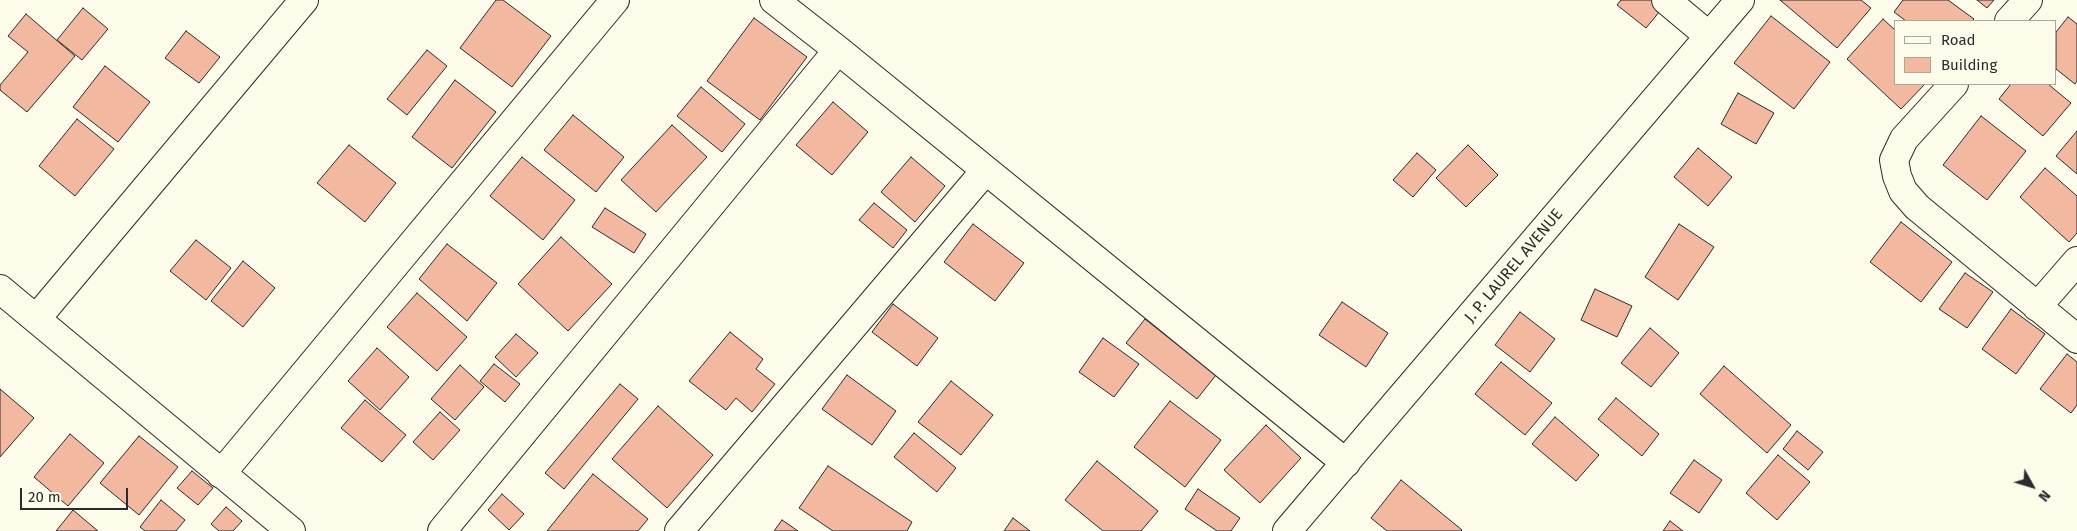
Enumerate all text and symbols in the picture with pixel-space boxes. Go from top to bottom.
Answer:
legend [1894,20,2057,85]
text: Road [1941,31,1976,49]
text: Building [1941,56,1997,74]
street label: J. P. LAUREL AVENUE [1461,205,1567,327]
north arrow [2007,461,2057,511]
scale bar [22,478,130,510]
text: N [2035,487,2054,505]
text: 20 m [28,488,61,506]

